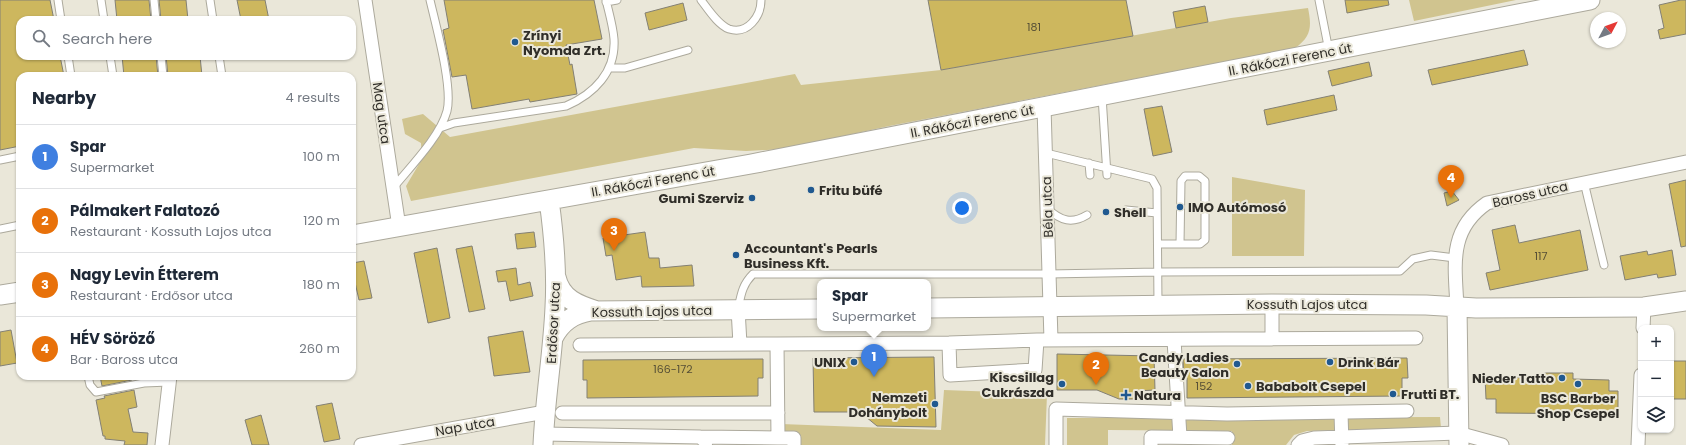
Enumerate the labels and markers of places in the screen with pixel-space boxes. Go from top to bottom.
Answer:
place label: Zrínyi Nyomda Zrt. [523,26,606,60]
marker: Zrínyi Nyomda Zrt. [510,37,520,47]
pin: 4 [1438,165,1464,198]
place label: Fritu büfé [819,181,883,200]
marker: Fritu büfé [806,185,816,195]
place label: Gumi Szerviz [659,189,745,208]
marker: Gumi Szerviz [747,193,757,203]
place label: IMO Autómosó [1188,198,1286,217]
marker: IMO Autómosó [1175,202,1185,212]
place label: Shell [1114,203,1147,222]
marker: Shell [1101,207,1111,217]
pin: 3 [601,218,627,251]
place label: Accountant's Pearls Business Kft. [744,239,878,273]
marker: Accountant's Pearls Business Kft. [731,250,741,260]
pin: 1 [861,344,887,377]
place label: Candy Ladies Beauty Salon [1139,348,1229,382]
pin: 2 [1083,352,1109,385]
place label: UNIX [814,353,846,372]
place label: Drink Bár [1338,353,1400,372]
marker: UNIX [849,357,859,367]
marker: Drink Bár [1325,357,1335,367]
marker: Candy Ladies Beauty Salon [1232,359,1242,369]
place label: Kiscsillag Cukrászda [982,368,1054,402]
place label: Nieder Tatto [1472,369,1554,388]
marker: Nieder Tatto [1557,373,1567,383]
place label: Bababolt Csepel [1256,377,1366,396]
marker: Kiscsillag Cukrászda [1057,379,1067,389]
marker: BSC Barber Shop Csepel [1573,379,1583,389]
marker: Bababolt Csepel [1243,381,1253,391]
place label: Frutti BT. [1401,385,1460,404]
place label: Natura [1134,386,1181,405]
place label: Nemzeti Dohánybolt [848,388,927,422]
marker: Frutti BT. [1388,389,1398,399]
place label: BSC Barber Shop Csepel [1537,389,1619,423]
marker: Natura [1121,390,1131,400]
marker: Nemzeti Dohánybolt [930,399,940,409]

